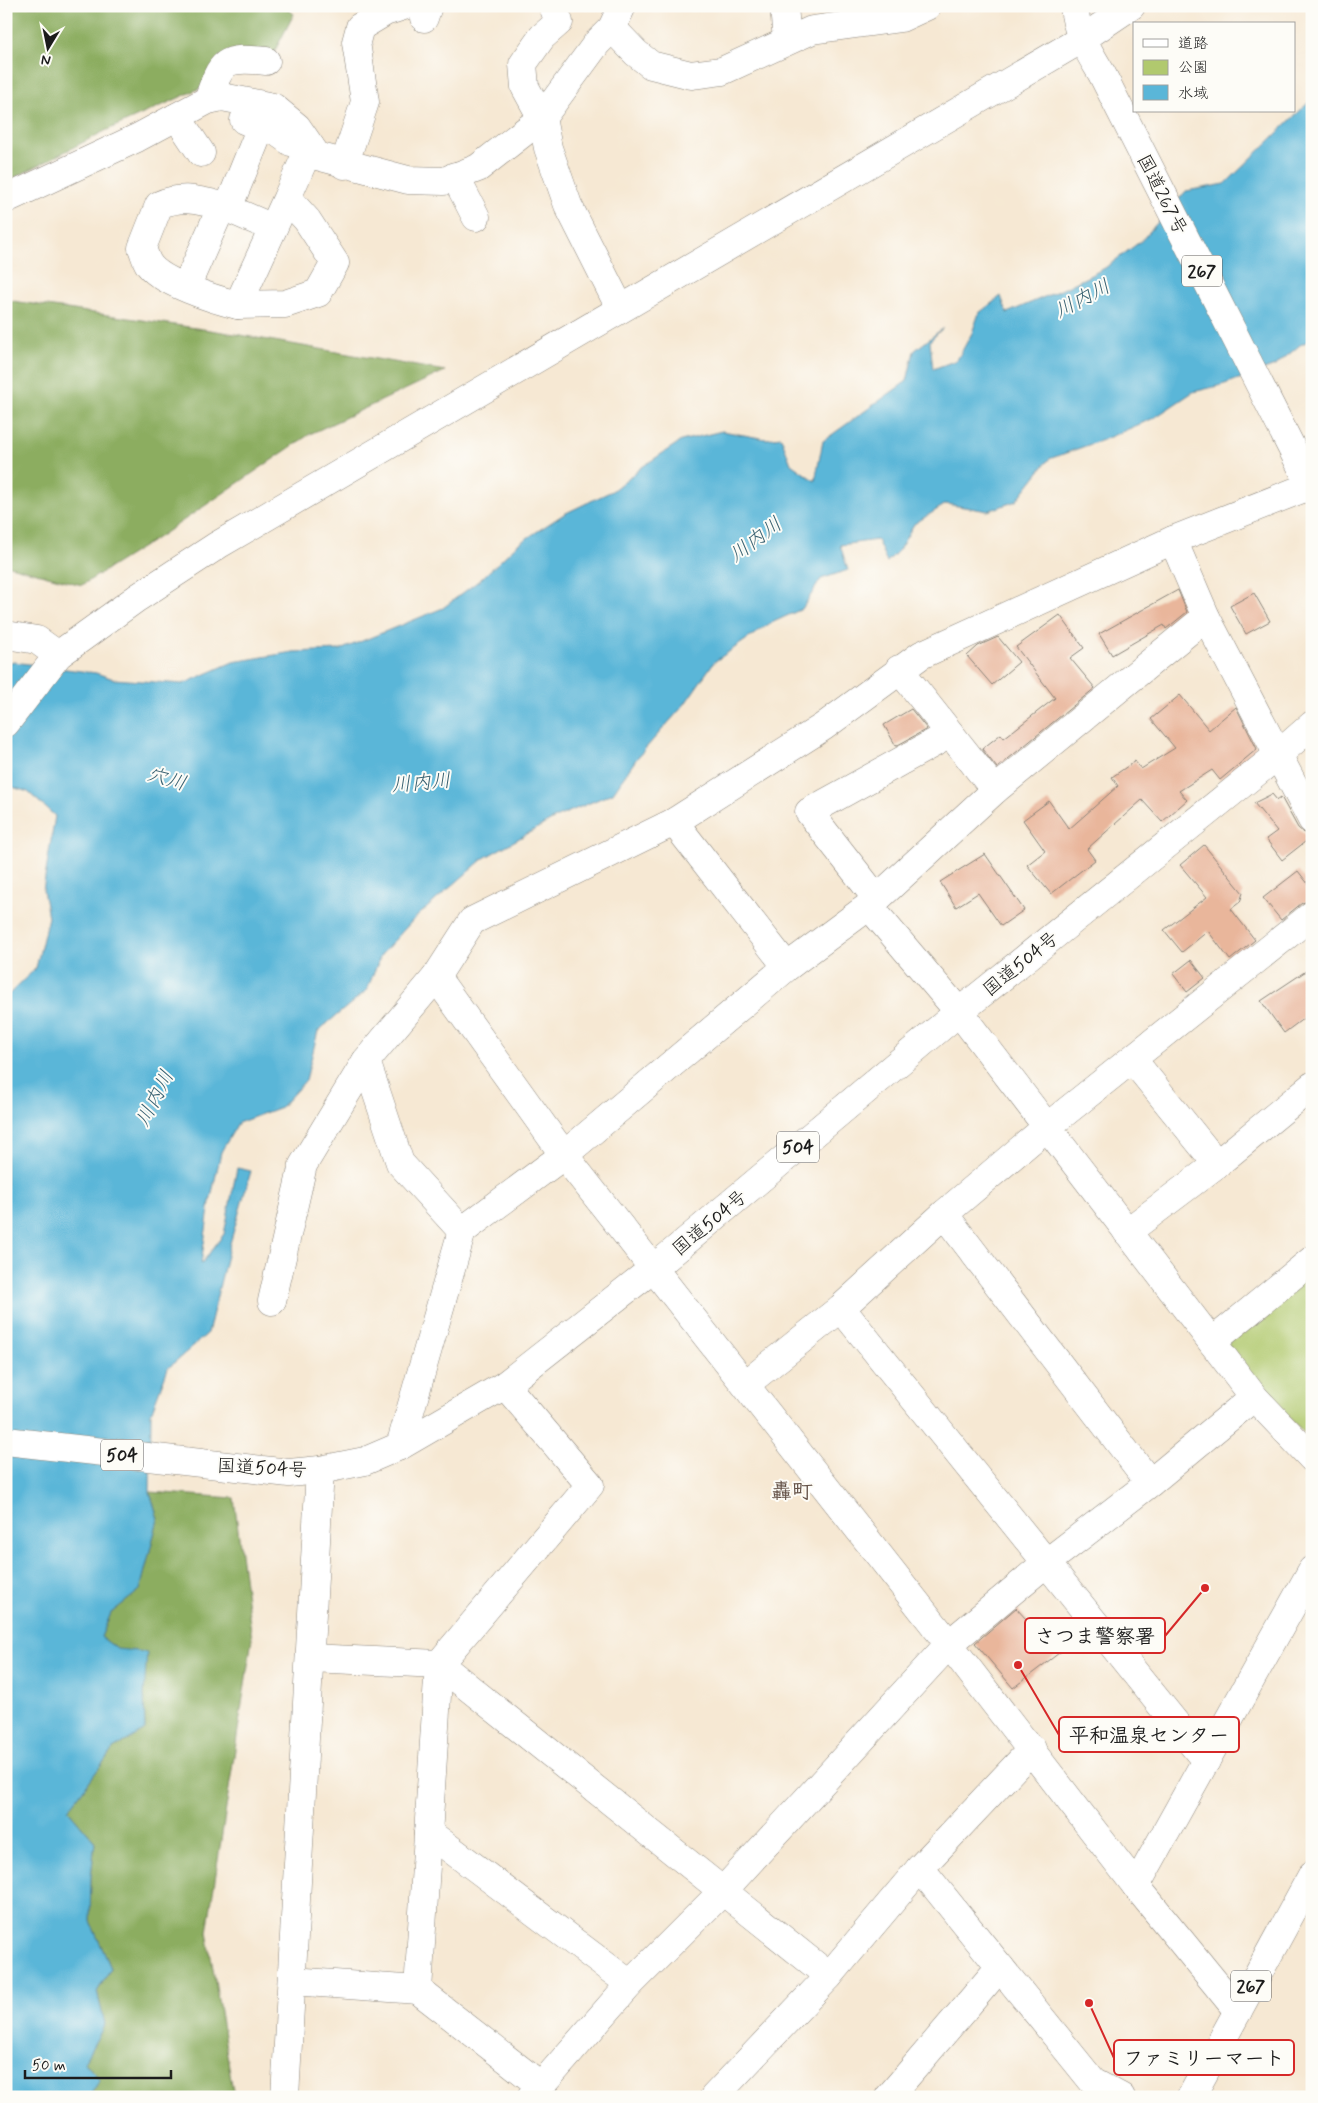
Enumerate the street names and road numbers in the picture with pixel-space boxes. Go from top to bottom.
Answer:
street label: 国道267号 [1131,150,1193,239]
road number: 267 [1182,256,1222,286]
street label: 国道504号 [978,926,1064,1002]
road number: 504 [777,1132,819,1162]
street label: 国道504号 [667,1184,753,1262]
road number: 504 [101,1440,143,1470]
street label: 国道504号 [216,1454,308,1483]
road number: 267 [1231,1970,1271,2002]

